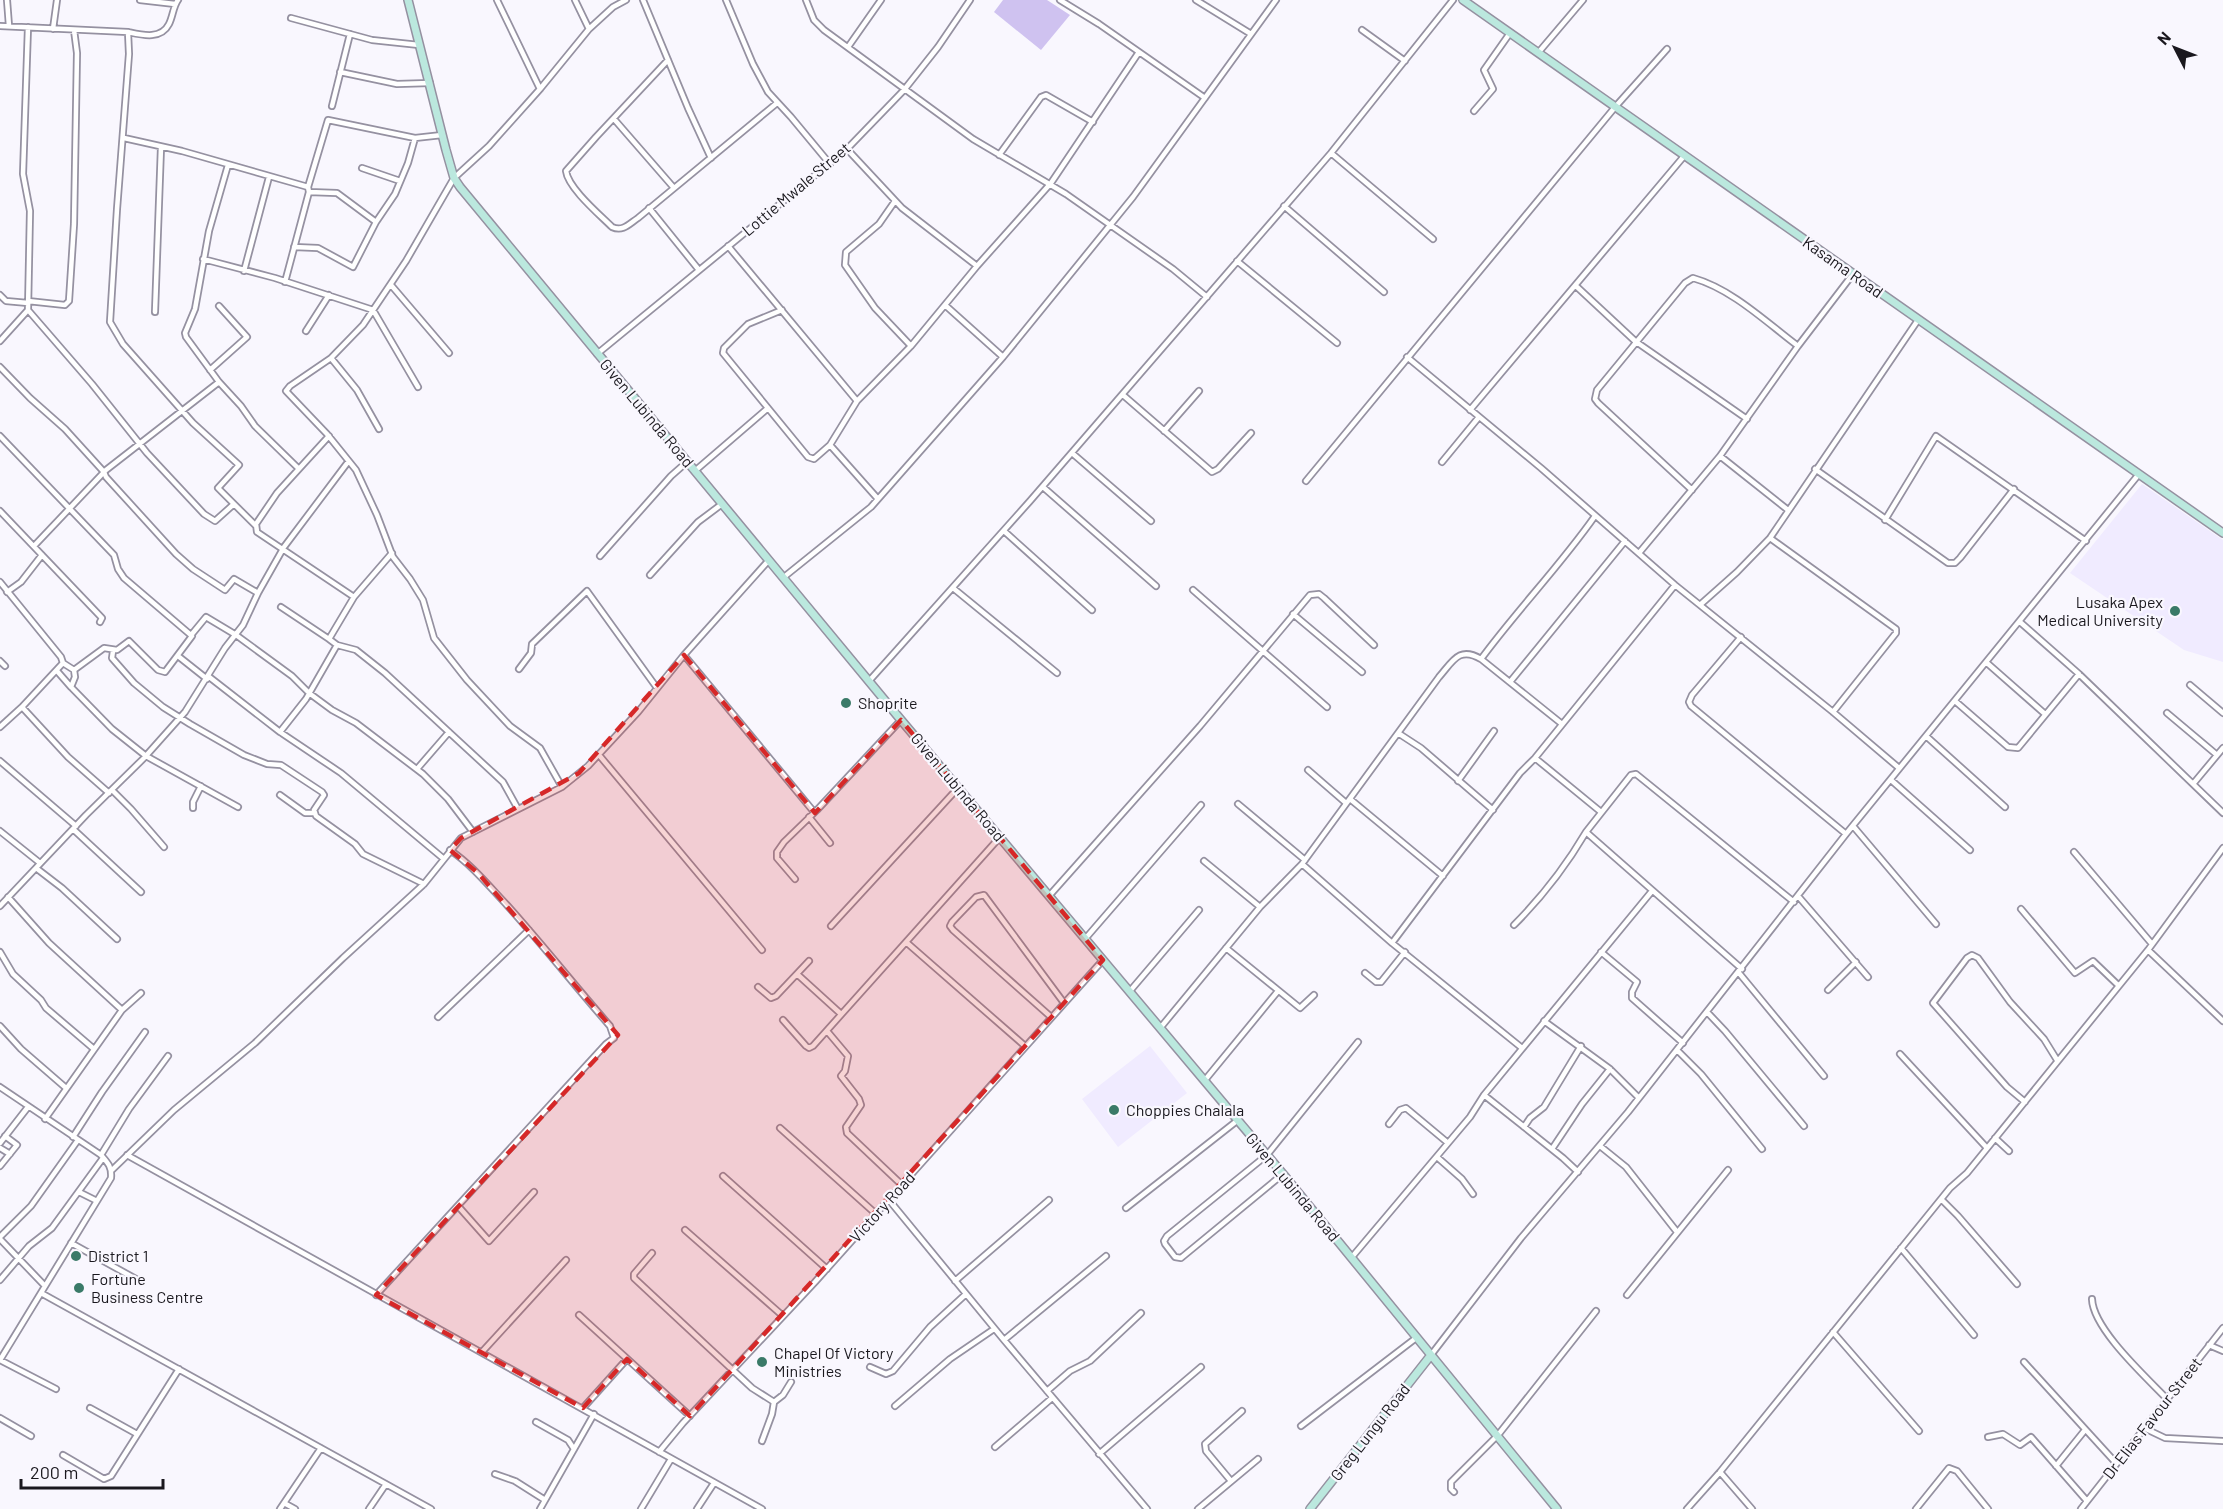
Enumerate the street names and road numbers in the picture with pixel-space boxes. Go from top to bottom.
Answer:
street label: Lottie Mwale Street [738,138,854,239]
street label: Kasama Road [1799,232,1887,301]
street label: Given Lubinda Road [596,354,698,471]
street label: Given Lubinda Road [907,728,1009,845]
street label: Given Lubinda Road [1242,1128,1344,1245]
street label: Victory Road [845,1167,918,1246]
street label: Dr Elias Favour Street [2098,1353,2205,1482]
street label: Greg Lungu Road [1326,1379,1413,1484]

